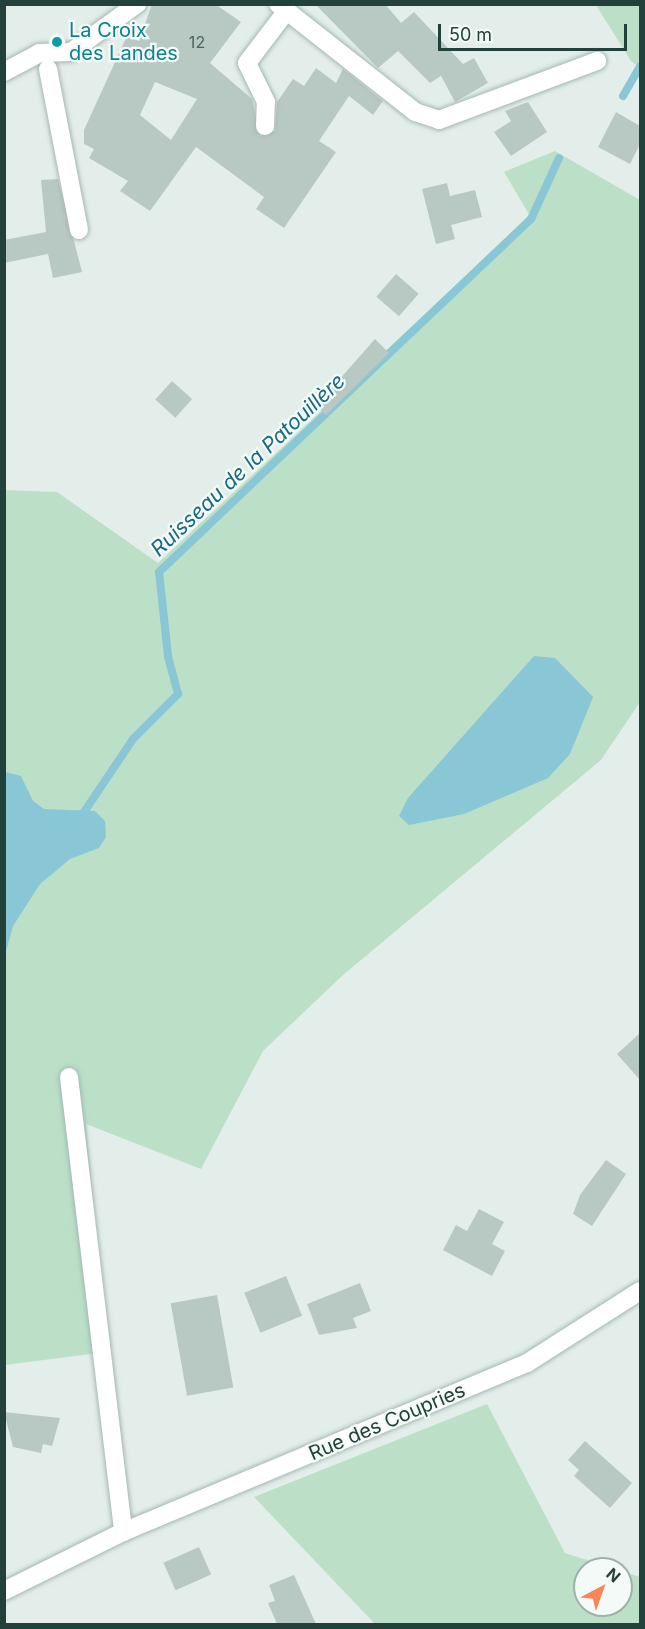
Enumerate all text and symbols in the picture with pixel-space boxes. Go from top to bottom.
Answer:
scale bar [441,12,630,50]
place label: La Croix des Landes [69,19,178,66]
text: 50 m [449,24,492,45]
house number: 12 [189,32,205,52]
marker: La Croix des Landes [50,35,64,49]
water label: Ruisseau de la Patouillère [146,368,350,562]
street label: Rue des Coupries [305,1378,469,1466]
north arrow [573,1557,633,1617]
text: N [602,1563,625,1586]

